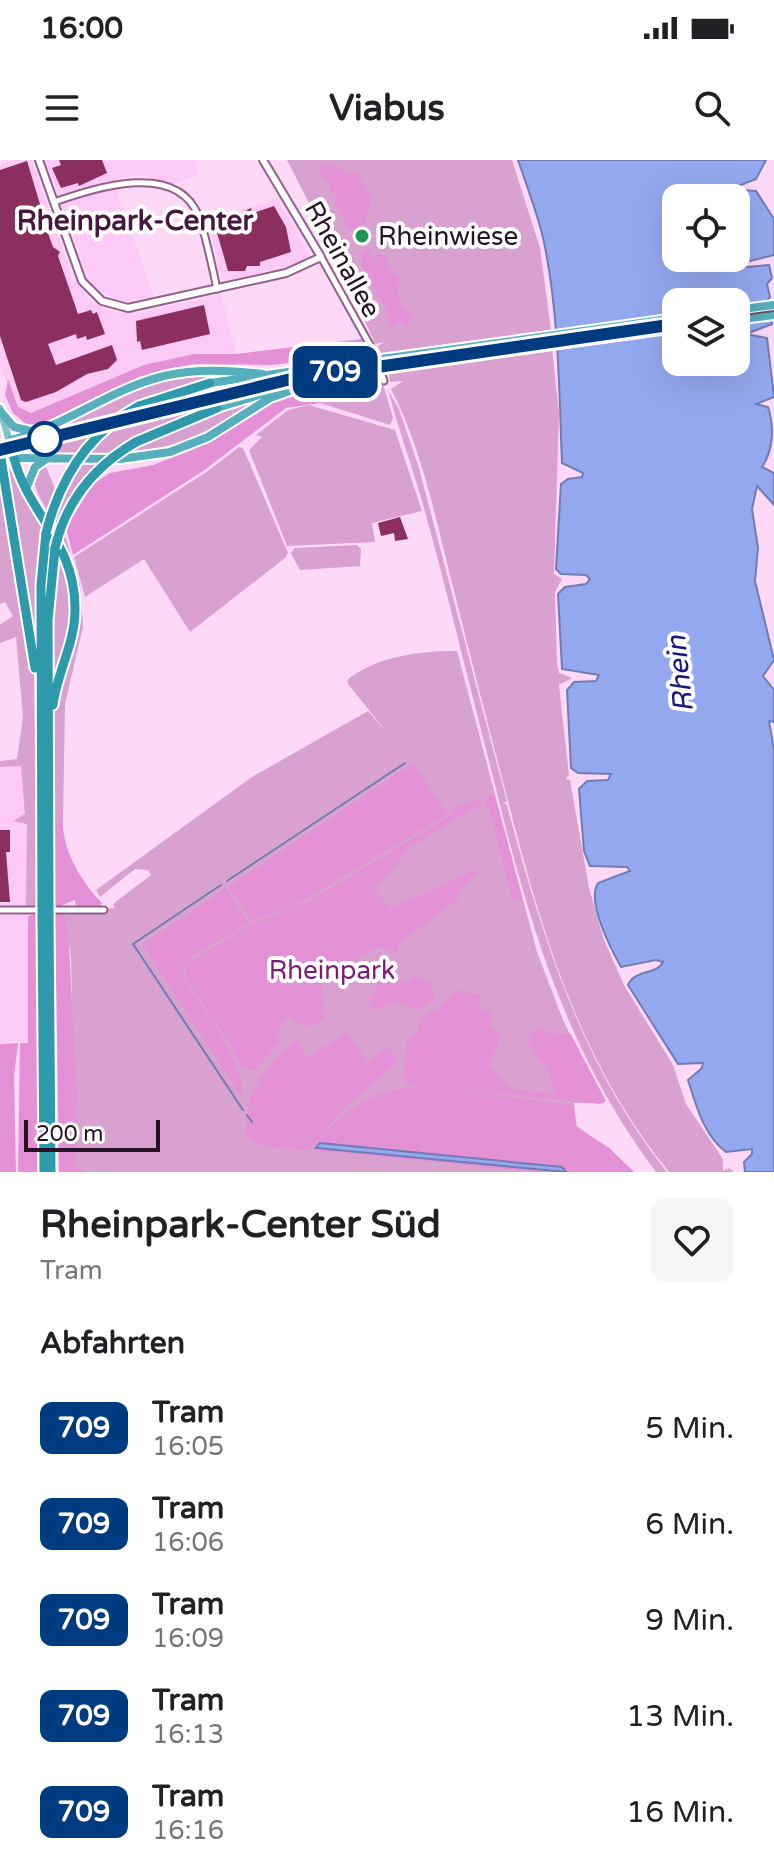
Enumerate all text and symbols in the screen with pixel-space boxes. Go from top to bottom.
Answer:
text: 16:00 [40,10,123,47]
icon: menu [40,86,84,130]
icon: search [690,86,734,130]
text: Viabus [329,87,445,130]
map controls [662,184,750,376]
button: locate [662,184,750,272]
street label: Rheinallee [298,196,387,323]
district label: Rheinpark-Center [17,204,254,238]
place label: Rheinwiese [378,221,518,252]
marker: Rheinwiese [353,227,371,245]
button: layers [662,288,750,376]
line badge: 709 [289,346,381,398]
text: 709 [309,355,361,389]
unlabelled marker [28,422,62,456]
water label: Rhein [659,633,701,714]
park label: Rheinpark [269,955,395,986]
scale bar [24,1116,160,1152]
text: 200 m [36,1121,103,1147]
button: heart [650,1198,734,1282]
text: Rheinpark-Center Süd [40,1202,441,1248]
text: Tram [40,1255,103,1286]
text: Abfahrten [40,1325,185,1362]
text: Tram [152,1394,224,1431]
text: 5 Min. [645,1410,734,1447]
text: 709 [58,1411,110,1445]
text: 16:05 [152,1431,224,1462]
text: Tram [152,1490,224,1527]
text: 6 Min. [645,1506,734,1543]
text: 709 [58,1507,110,1541]
text: 16:06 [152,1527,224,1558]
text: Tram [152,1586,224,1623]
text: 9 Min. [645,1602,734,1639]
text: 709 [58,1603,110,1637]
text: 16:09 [152,1623,224,1654]
text: Tram [152,1682,224,1719]
text: 13 Min. [626,1698,734,1735]
text: 709 [58,1699,110,1733]
text: 16:13 [152,1719,224,1750]
text: Tram [152,1778,224,1815]
text: 16 Min. [626,1794,734,1831]
text: 709 [58,1795,110,1829]
text: 16:16 [152,1815,224,1846]

